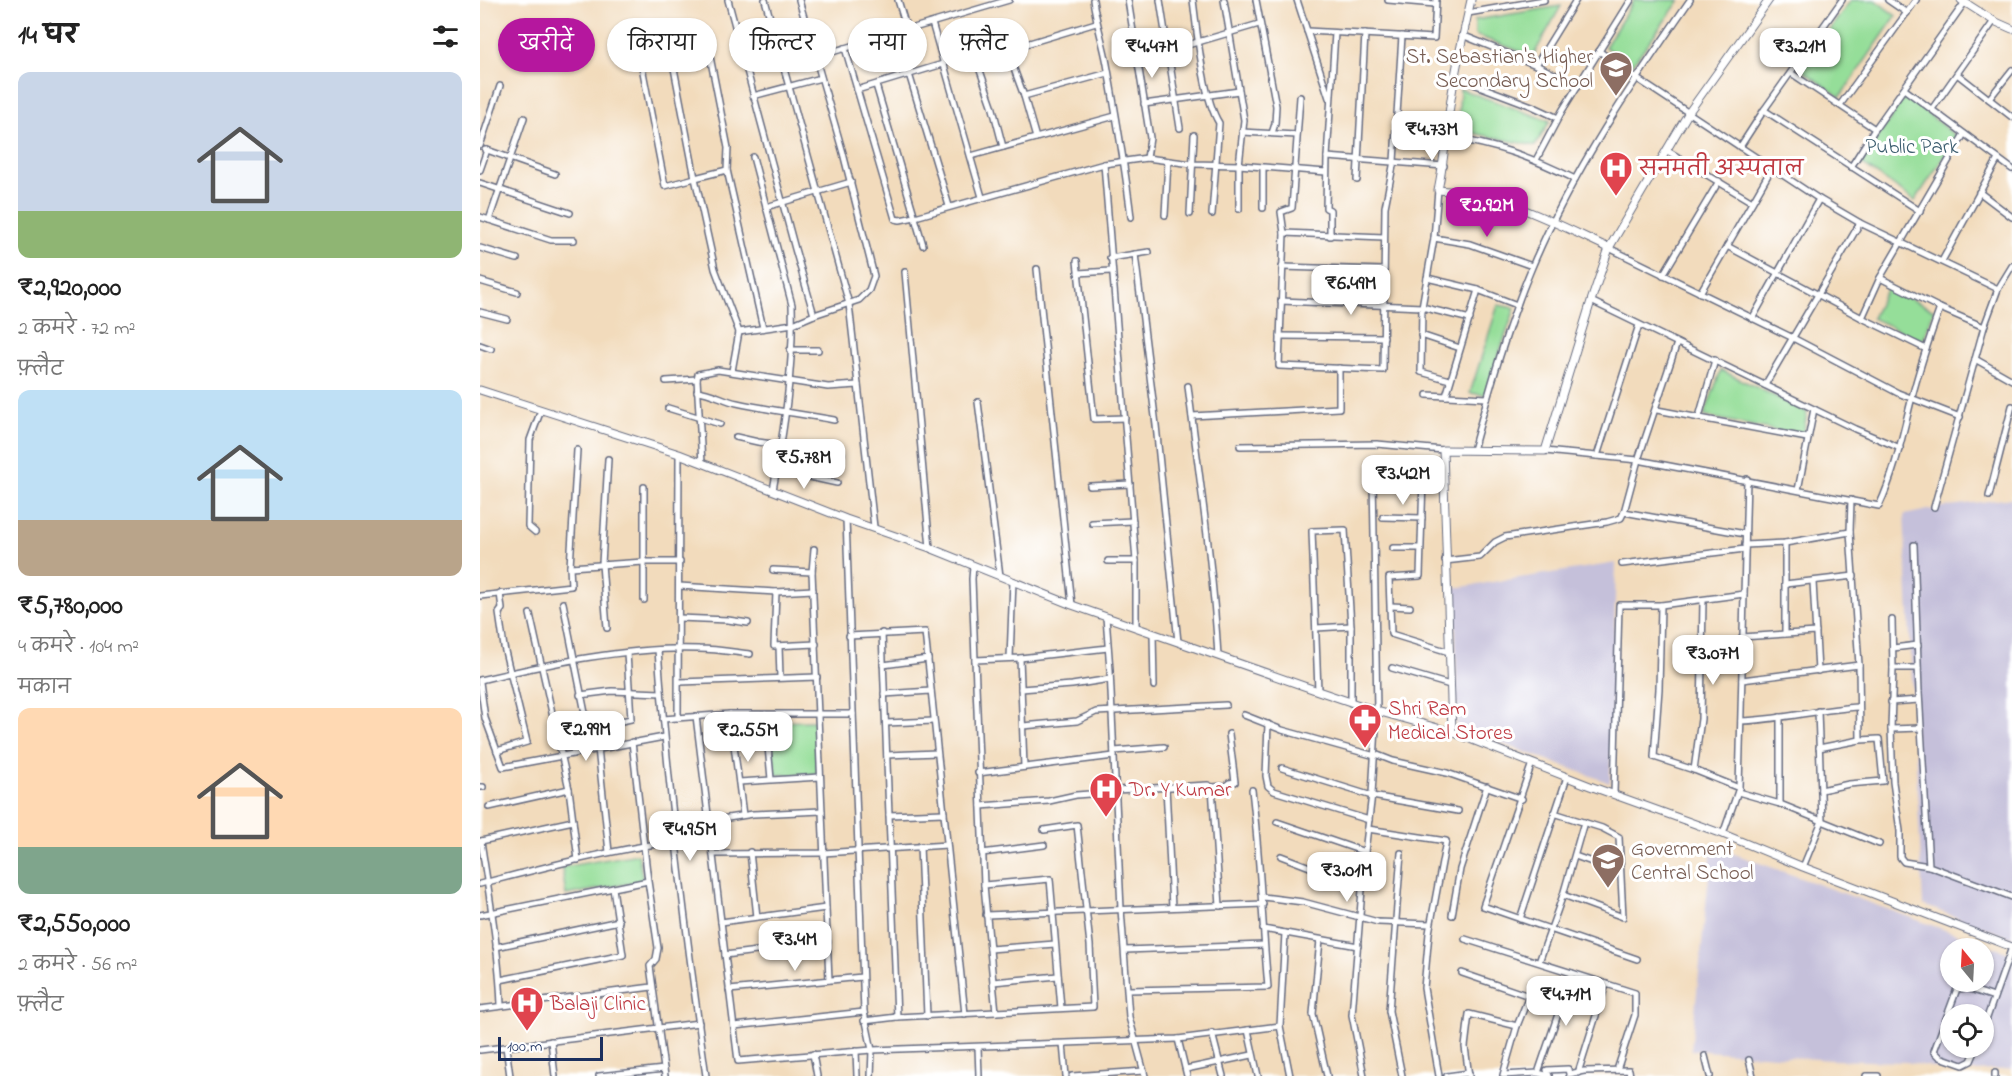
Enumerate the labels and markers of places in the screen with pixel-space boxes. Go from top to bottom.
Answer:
pin: ₹4.47M [1103,28,1201,79]
pin: ₹3.21M [1751,28,1849,79]
place label: St. Sebastian's Higher Secondary School [1406,43,1593,99]
school or university icon: St. Sebastian's Higher Secondary School [1598,50,1634,97]
pin: ₹4.73M [1383,111,1481,162]
hospital icon: सनमती अस्पताल [1598,150,1634,197]
place label: सनमती अस्पताल [1638,152,1805,185]
pin: ₹2.92M [1438,187,1536,238]
pin: ₹6.49M [1302,265,1400,316]
pin: ₹5.78M [755,439,853,490]
pin: ₹3.42M [1354,455,1452,506]
pin: ₹3.07M [1664,635,1762,686]
place label: Shri Ram Medical Stores [1388,695,1513,749]
pharmacy icon: Shri Ram Medical Stores [1347,702,1383,749]
pin: ₹2.99M [537,711,635,762]
pin: ₹2.55M [699,712,797,763]
hospital icon: Dr. Y Kumar [1088,771,1124,818]
place label: Dr. Y Kumar [1128,776,1232,806]
pin: ₹4.95M [641,811,739,862]
place label: Government Central School [1631,835,1754,889]
school or university icon: Government Central School [1590,842,1626,889]
pin: ₹3.01M [1298,852,1396,903]
pin: ₹3.4M [753,921,837,972]
pin: ₹4.71M [1517,976,1615,1027]
hospital icon: Balaji Clinic [509,985,545,1032]
place label: Balaji Clinic [549,990,647,1020]

